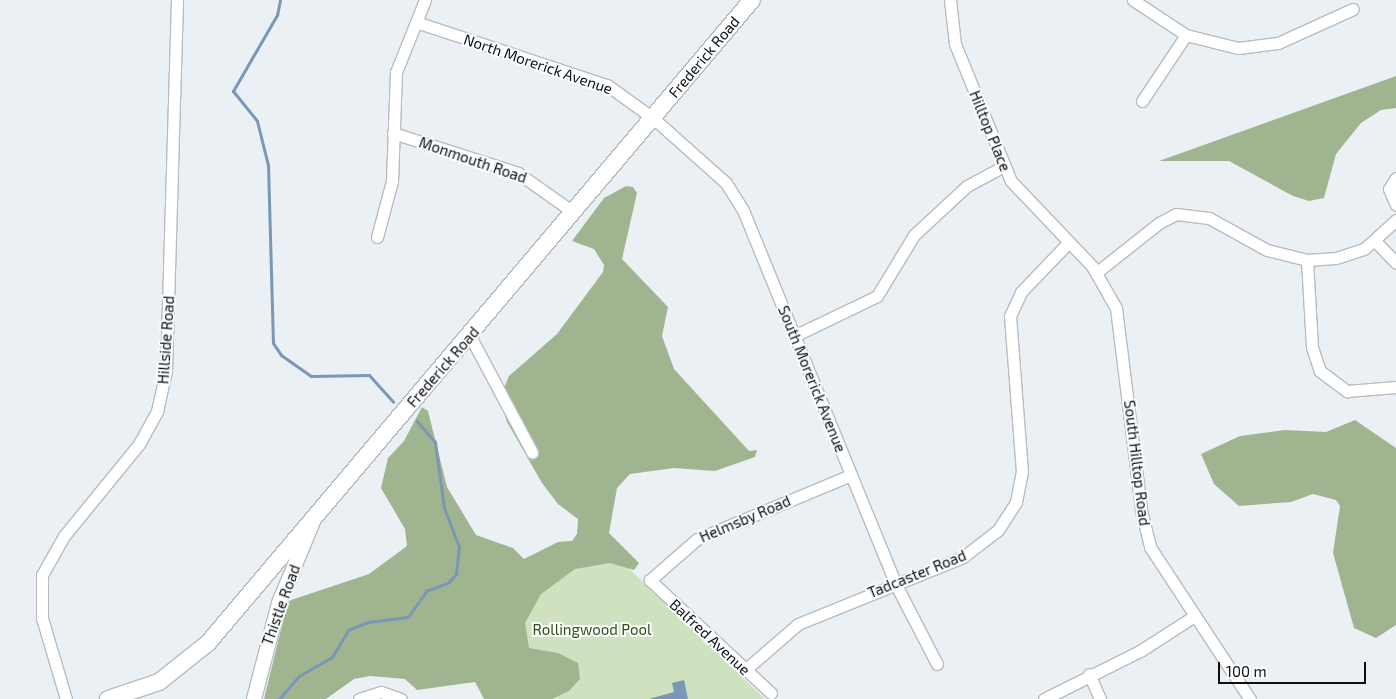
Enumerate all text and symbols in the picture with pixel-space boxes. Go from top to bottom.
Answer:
street label: Frederick Road [665,13,743,101]
street label: North Morerick Avenue [461,30,615,98]
street label: Hilltop Place [966,88,1014,174]
street label: Monmouth Road [417,133,529,187]
street label: Hillside Road [154,295,178,385]
street label: South Morerick Avenue [774,303,850,455]
street label: Frederick Road [403,323,483,411]
street label: South Hilltop Road [1120,399,1154,527]
street label: Helmsby Road [697,492,793,546]
street label: Tadcaster Road [865,546,969,602]
street label: Thistle Road [258,562,304,648]
street label: Balfred Avenue [666,595,754,679]
park label: Rollingwood Pool [533,621,651,639]
scale bar [1221,652,1368,684]
text: 100 m [1226,662,1267,680]

